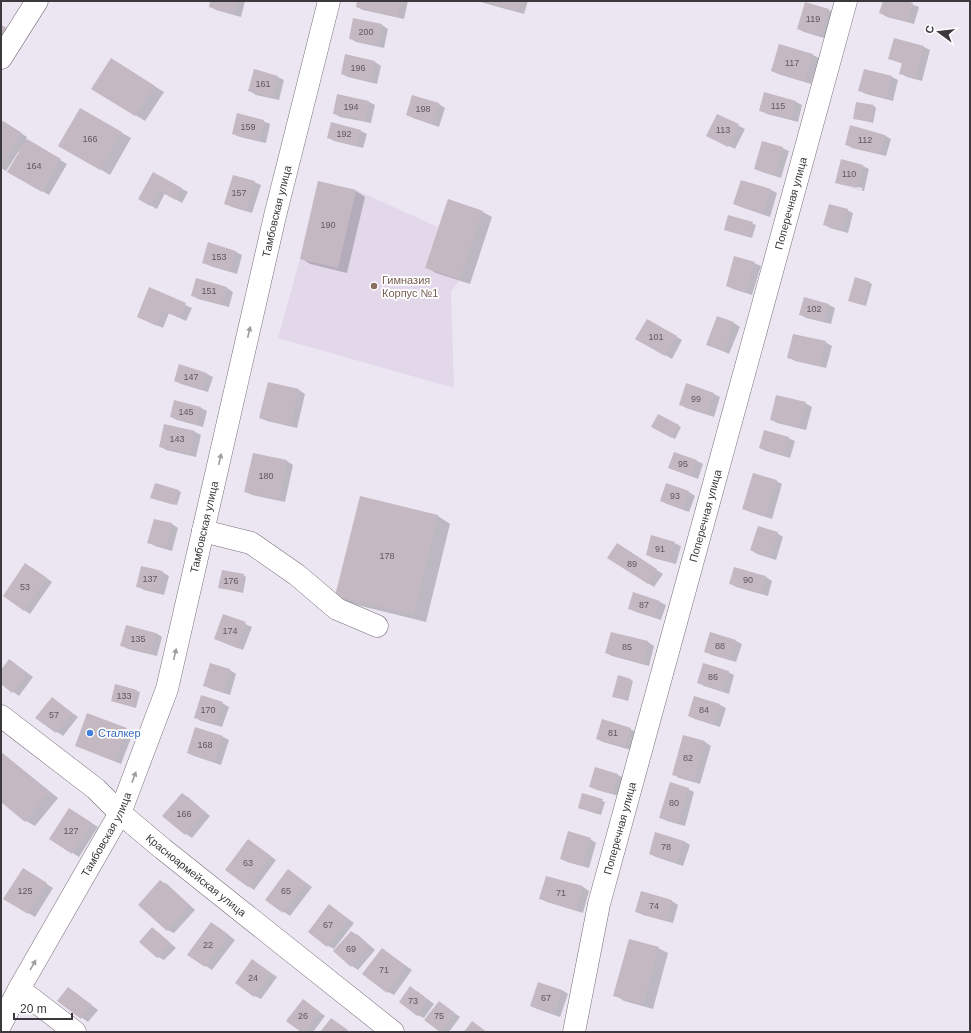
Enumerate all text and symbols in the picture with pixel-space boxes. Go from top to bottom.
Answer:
north arrow [919,12,959,52]
house number: 119 [806,14,820,24]
text: С [923,24,936,35]
house number: 200 [358,27,374,37]
house number: 117 [785,58,799,68]
house number: 196 [350,63,366,73]
house number: 161 [255,79,271,89]
house number: 115 [771,101,785,111]
house number: 194 [343,102,359,112]
house number: 198 [415,104,431,114]
house number: 159 [240,122,256,132]
house number: 113 [716,125,730,135]
house number: 192 [336,129,352,139]
house number: 166 [82,134,98,144]
house number: 112 [858,135,872,145]
street label: Поперечная улица [772,155,809,251]
house number: 164 [26,161,42,171]
street label: Тамбовская улица [260,163,294,258]
house number: 110 [842,169,856,179]
house number: 157 [231,188,247,198]
house number: 190 [320,220,336,230]
house number: 153 [211,252,227,262]
place label: Гимназия Корпус №1 [382,274,438,299]
marker: Гимназия Корпус №1 [369,281,379,291]
house number: 151 [201,286,217,296]
house number: 102 [806,304,822,314]
one-way arrow [246,326,252,338]
house number: 101 [648,332,664,342]
house number: 147 [183,372,199,382]
house number: 99 [691,394,701,404]
house number: 145 [178,407,194,417]
house number: 143 [169,434,185,444]
one-way arrow [217,452,223,465]
house number: 95 [678,459,688,469]
street label: Поперечная улица [687,467,724,563]
house number: 180 [258,471,274,481]
street label: Тамбовская улица [188,479,220,574]
house number: 93 [670,491,680,501]
house number: 91 [655,544,665,554]
house number: 178 [379,551,395,561]
house number: 89 [627,559,637,569]
house number: 137 [142,574,158,584]
house number: 90 [743,575,753,585]
house number: 176 [223,576,239,586]
house number: 53 [20,582,30,592]
house number: 87 [639,600,649,610]
house number: 174 [222,626,238,636]
house number: 135 [130,634,146,644]
house number: 88 [715,641,725,651]
house number: 85 [622,642,632,652]
one-way arrow [172,647,178,660]
house number: 86 [708,672,718,682]
house number: 133 [116,691,132,701]
house number: 170 [200,705,216,715]
house number: 84 [699,705,709,715]
house number: 57 [49,710,59,720]
place label: Сталкер [98,727,141,739]
marker: Сталкер [85,728,95,738]
house number: 81 [608,728,618,738]
house number: 168 [197,740,213,750]
house number: 82 [683,753,693,763]
one-way arrow [131,770,137,782]
street label: Поперечная улица [601,780,638,876]
street label: Тамбовская улица [79,790,134,879]
house number: 80 [669,798,679,808]
house number: 166 [176,809,192,819]
house number: 127 [63,826,79,836]
street label: Красноармейская улица [144,832,249,919]
house number: 78 [661,842,671,852]
house number: 63 [243,858,253,868]
house number: 125 [17,886,33,896]
house number: 65 [281,886,291,896]
house number: 71 [556,888,566,898]
house number: 74 [649,901,659,911]
house number: 67 [323,920,333,930]
house number: 22 [203,940,213,950]
house number: 69 [346,944,356,954]
one-way arrow [29,959,36,971]
house number: 71 [379,965,389,975]
house number: 24 [248,973,258,983]
house number: 67 [541,993,551,1003]
scale bar [14,995,72,1021]
house number: 73 [408,996,418,1006]
text: 20 m [20,1002,47,1016]
house number: 26 [298,1011,308,1021]
house number: 75 [434,1011,444,1021]

